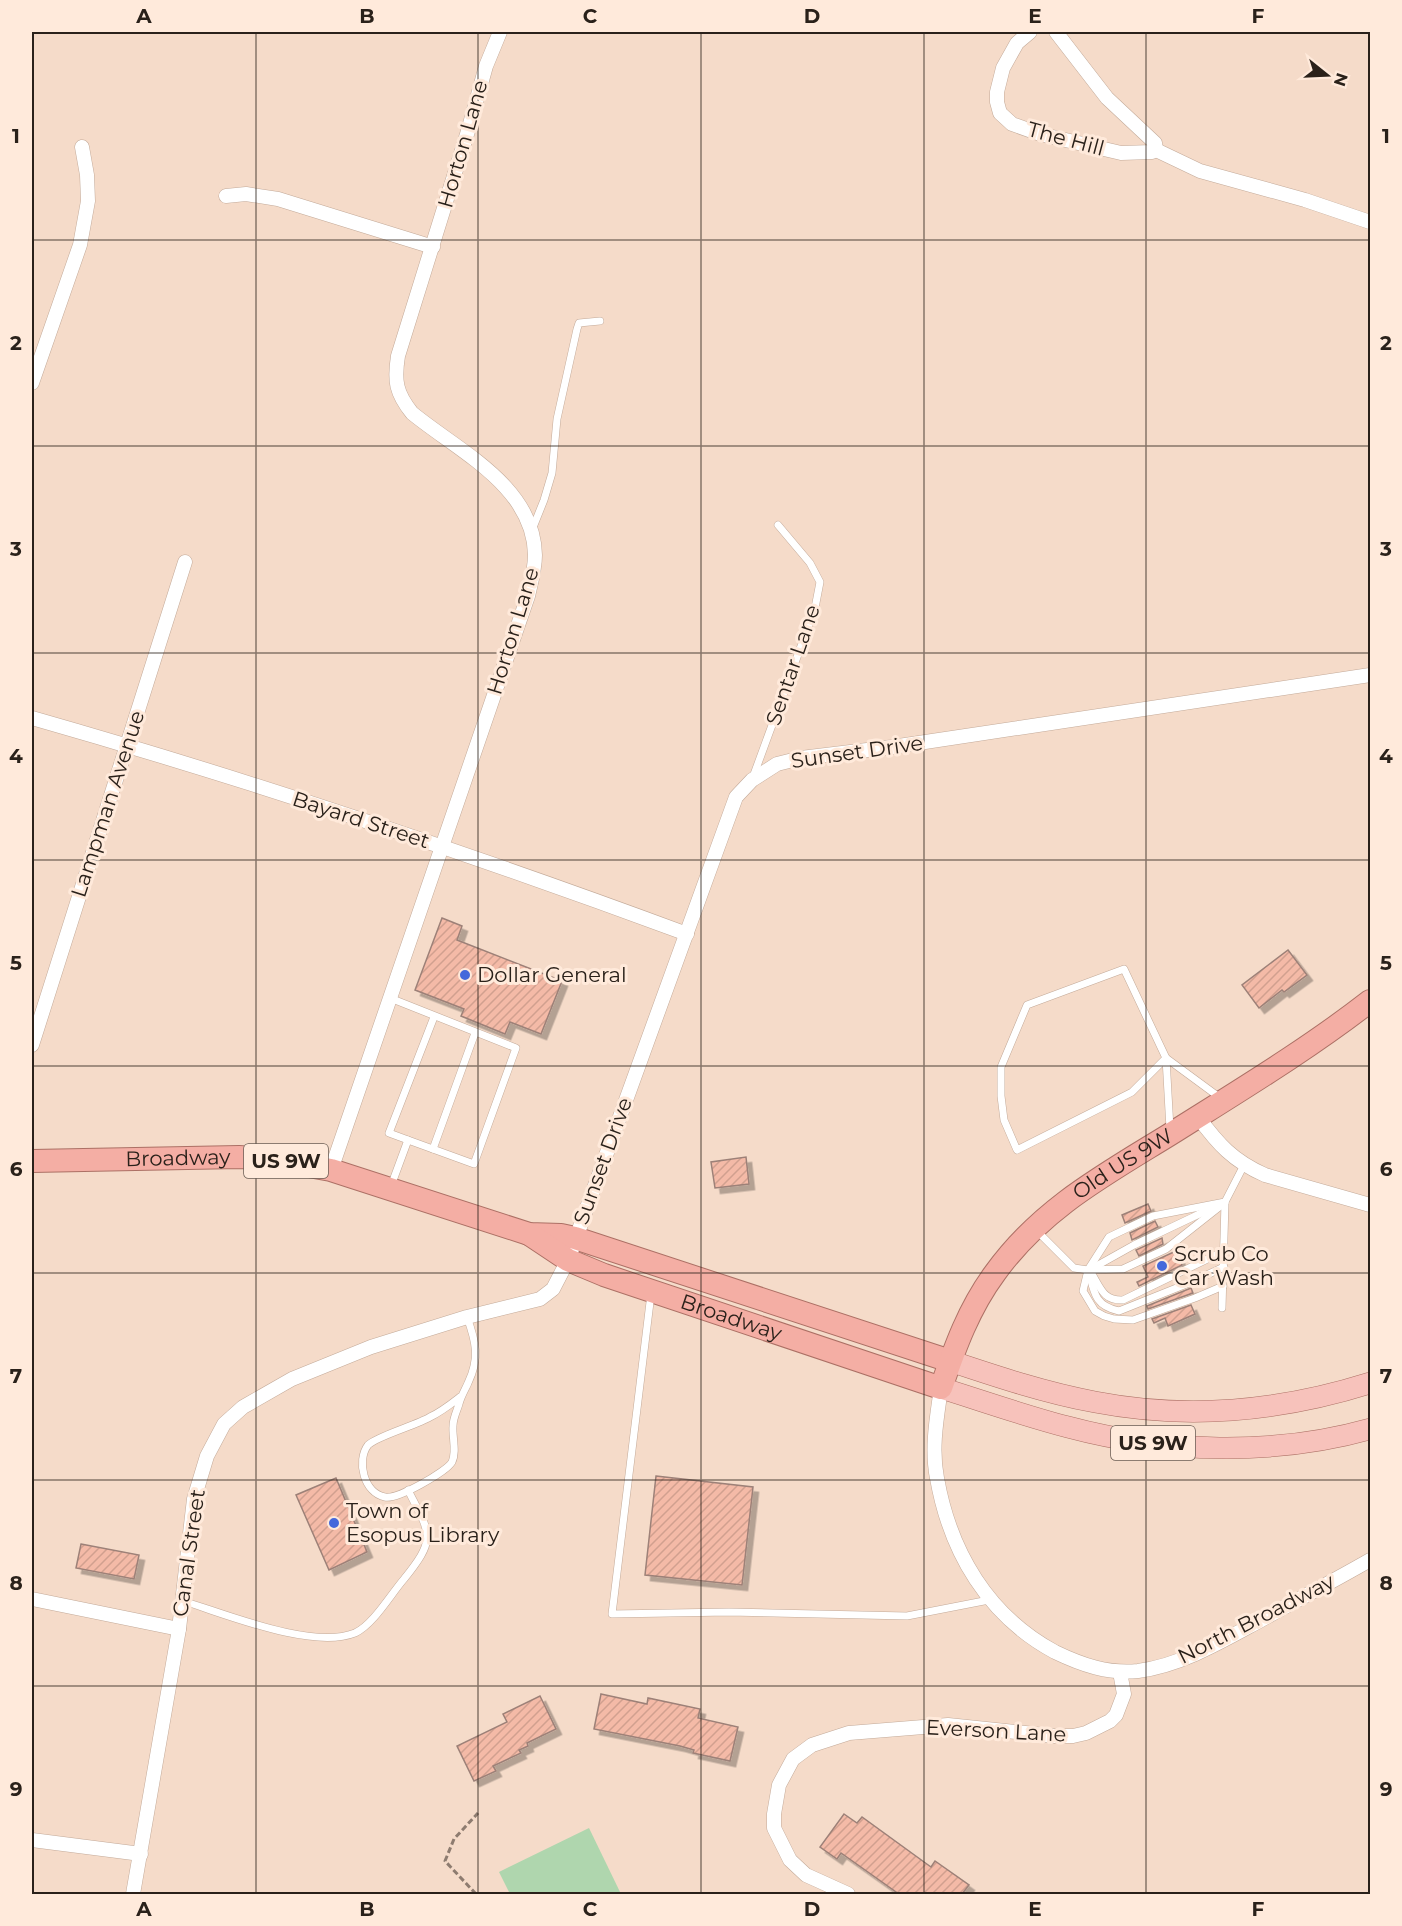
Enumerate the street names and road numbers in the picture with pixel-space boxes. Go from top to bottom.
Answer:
street label: Horton Lane [432,77,493,211]
street label: The Hill [1025,116,1107,161]
street label: Horton Lane [481,564,544,697]
street label: Sentar Lane [760,601,825,728]
street label: Lampman Avenue [66,707,150,900]
street label: Sunset Drive [789,730,925,773]
street label: Bayard Street [289,786,433,853]
street label: Sunset Drive [568,1094,637,1228]
street label: Old US 9W [1067,1123,1177,1205]
street label: Broadway [125,1144,231,1171]
road number: US 9W [244,1144,328,1178]
street label: Broadway [677,1289,786,1346]
road number: US 9W [1111,1426,1195,1460]
street label: Canal Street [167,1488,210,1618]
street label: North Broadway [1173,1568,1339,1669]
street label: Everson Lane [925,1714,1067,1747]

